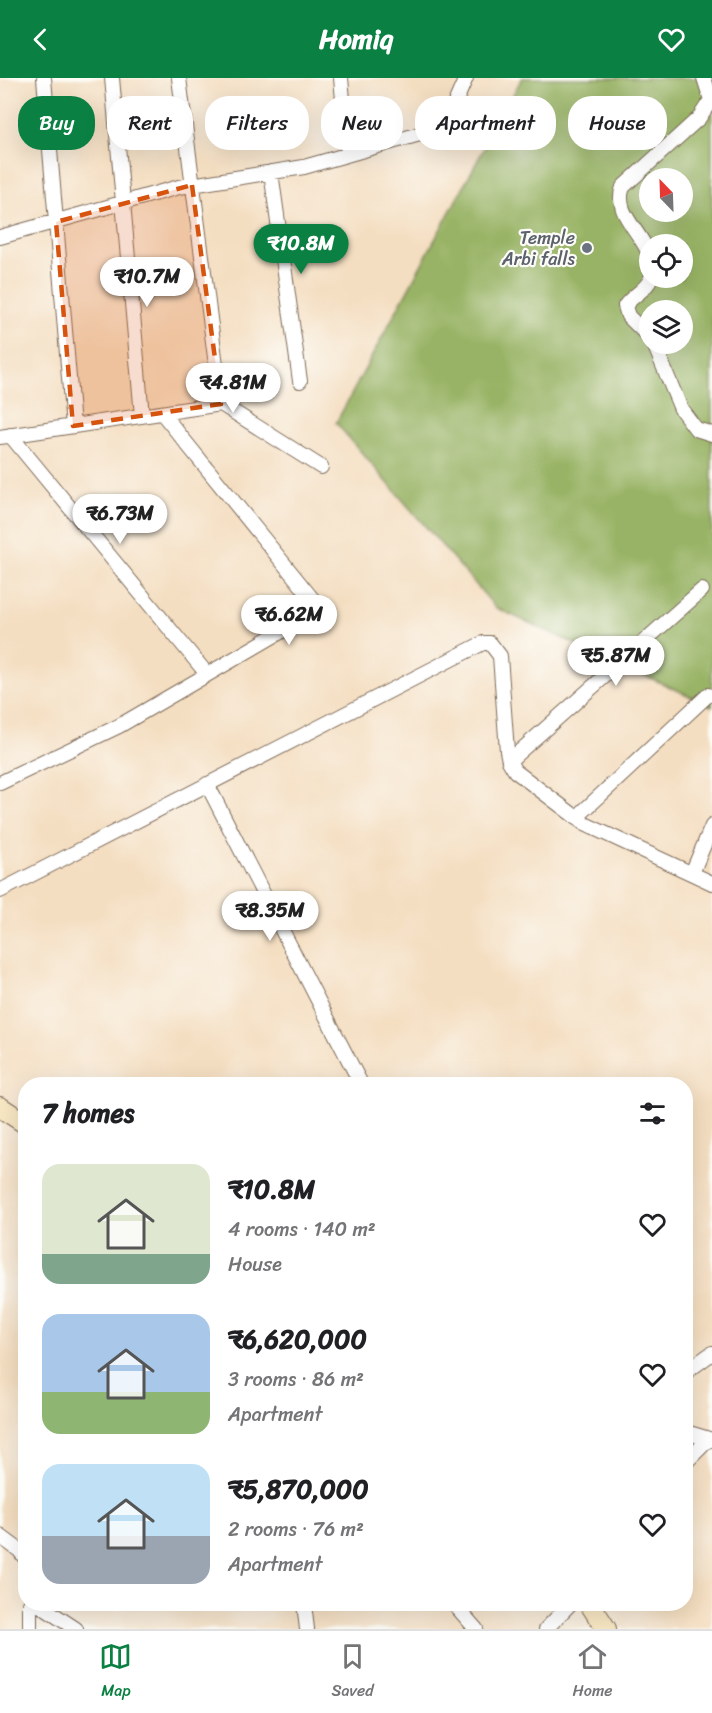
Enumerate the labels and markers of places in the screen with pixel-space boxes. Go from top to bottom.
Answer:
place label: Temple Arbi falls [501,222,576,275]
pin: ₹10.8M [252,224,350,275]
marker: Temple Arbi falls [580,241,594,255]
pin: ₹10.7M [98,257,196,308]
pin: ₹4.81M [184,363,282,414]
pin: ₹6.73M [71,494,169,545]
pin: ₹6.62M [240,595,338,646]
pin: ₹5.87M [567,636,665,687]
pin: ₹8.35M [221,891,319,942]

